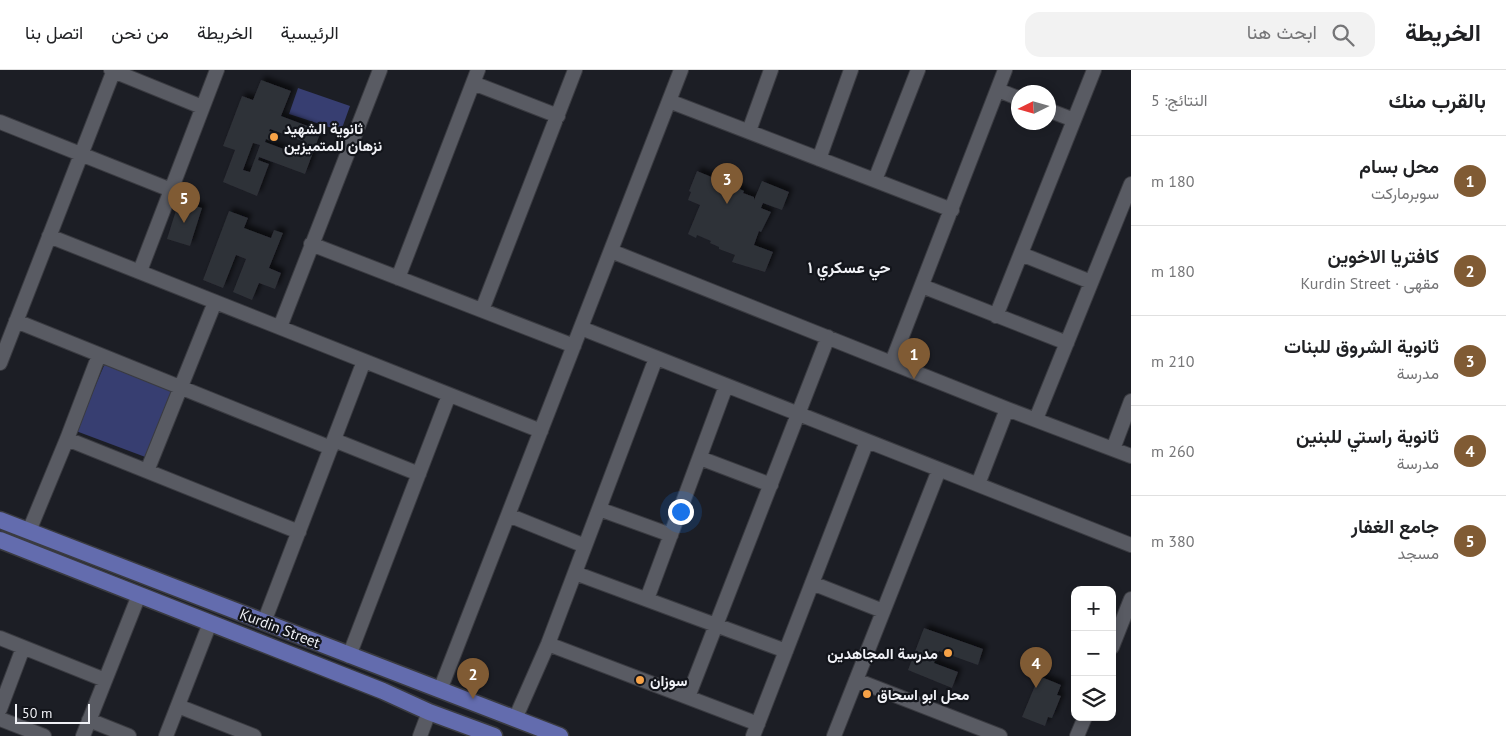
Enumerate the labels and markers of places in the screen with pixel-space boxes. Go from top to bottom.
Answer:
place label: ثانوية الشهيد نزهان للمتميزين [284,119,382,155]
marker: ثانوية الشهيد نزهان للمتميزين [268,131,280,143]
pin: 3 [711,163,743,204]
pin: 5 [168,182,200,223]
pin: 1 [898,338,930,379]
place label: مدرسة المجاهدين [827,644,938,663]
marker: مدرسة المجاهدين [942,647,954,659]
pin: 4 [1020,647,1052,688]
pin: 2 [457,658,489,699]
place label: سوزان [650,671,688,690]
marker: سوزان [634,674,646,686]
place label: محل ابو اسحاق [877,685,969,704]
marker: محل ابو اسحاق [861,688,873,700]

